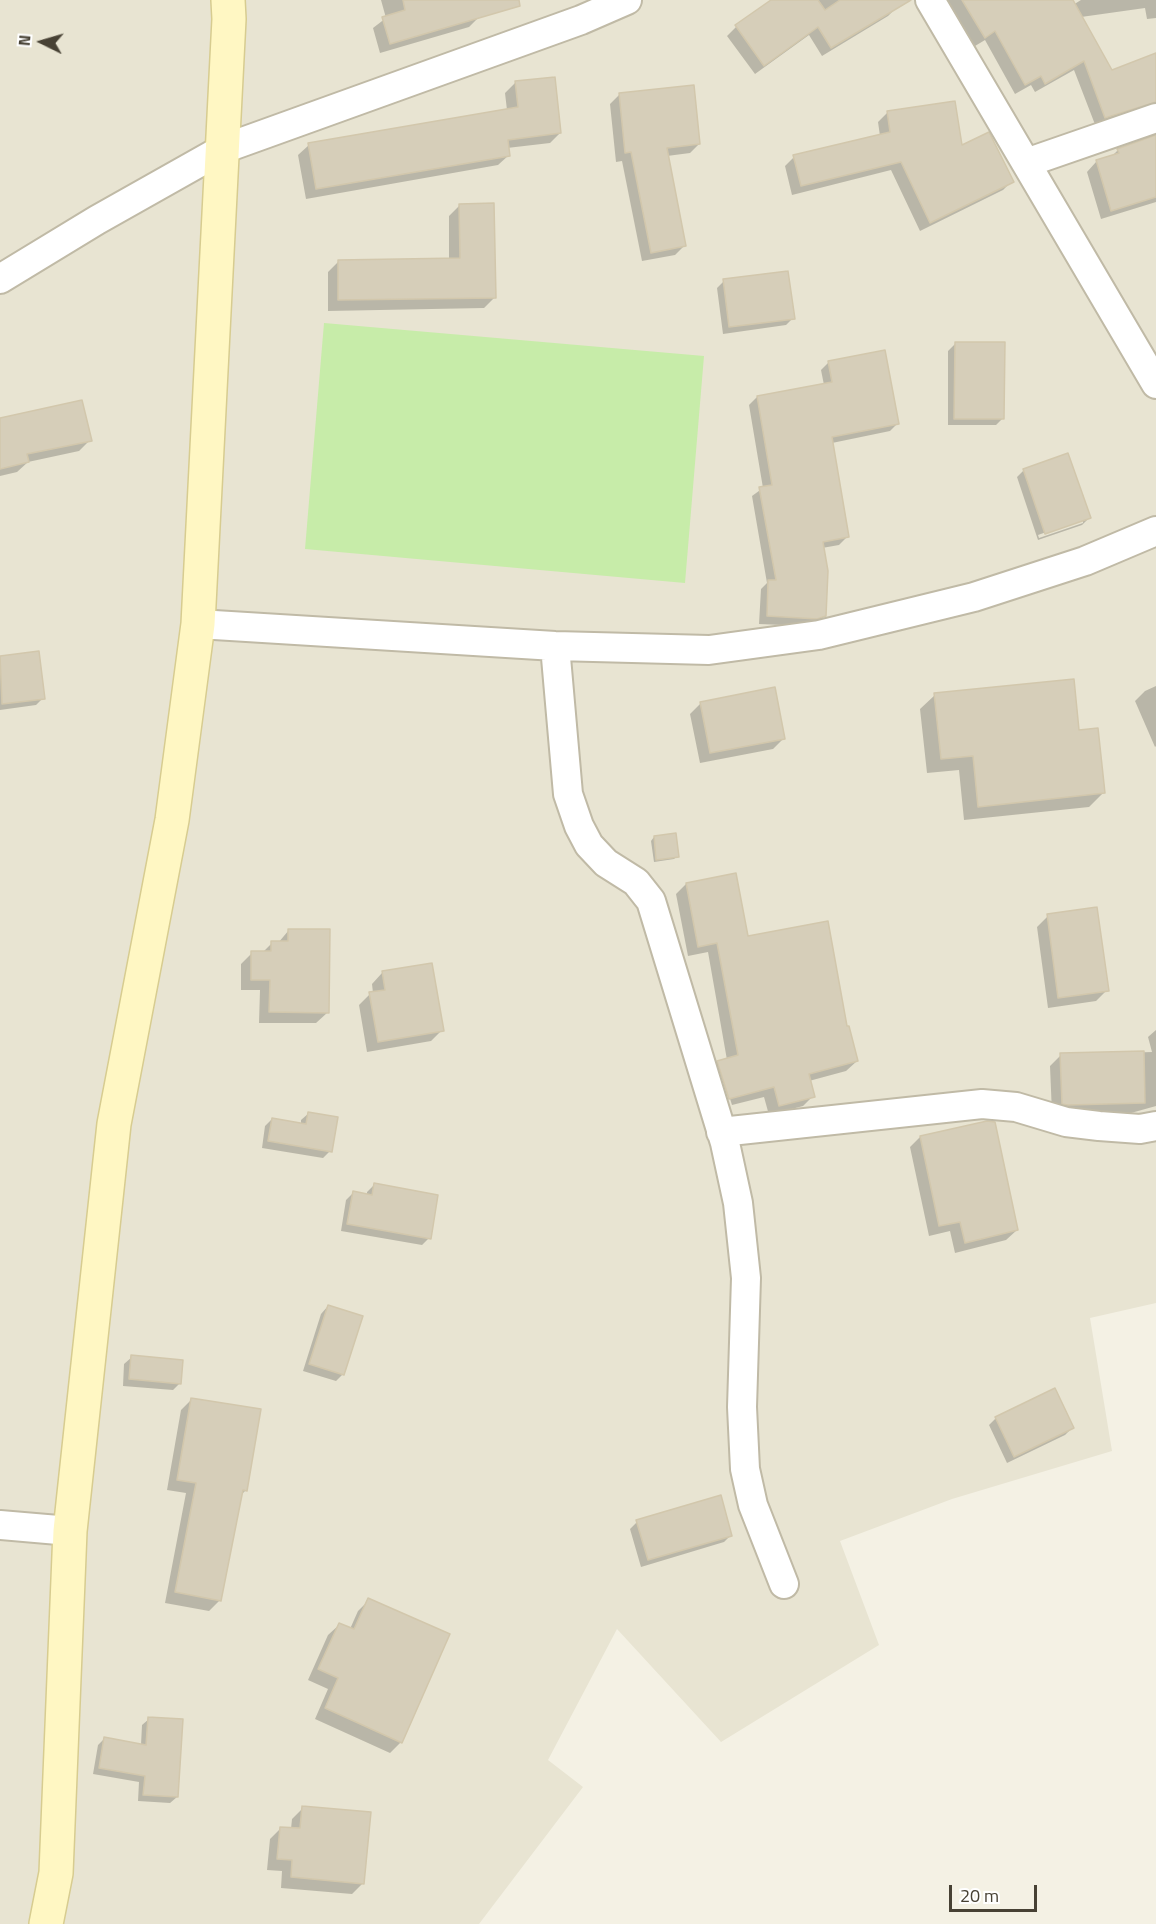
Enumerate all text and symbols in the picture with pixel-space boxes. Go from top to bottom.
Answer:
north arrow [12,12,72,72]
text: N [12,34,37,47]
scale bar [952,1873,1040,1911]
text: 20 m [960,1882,999,1909]

